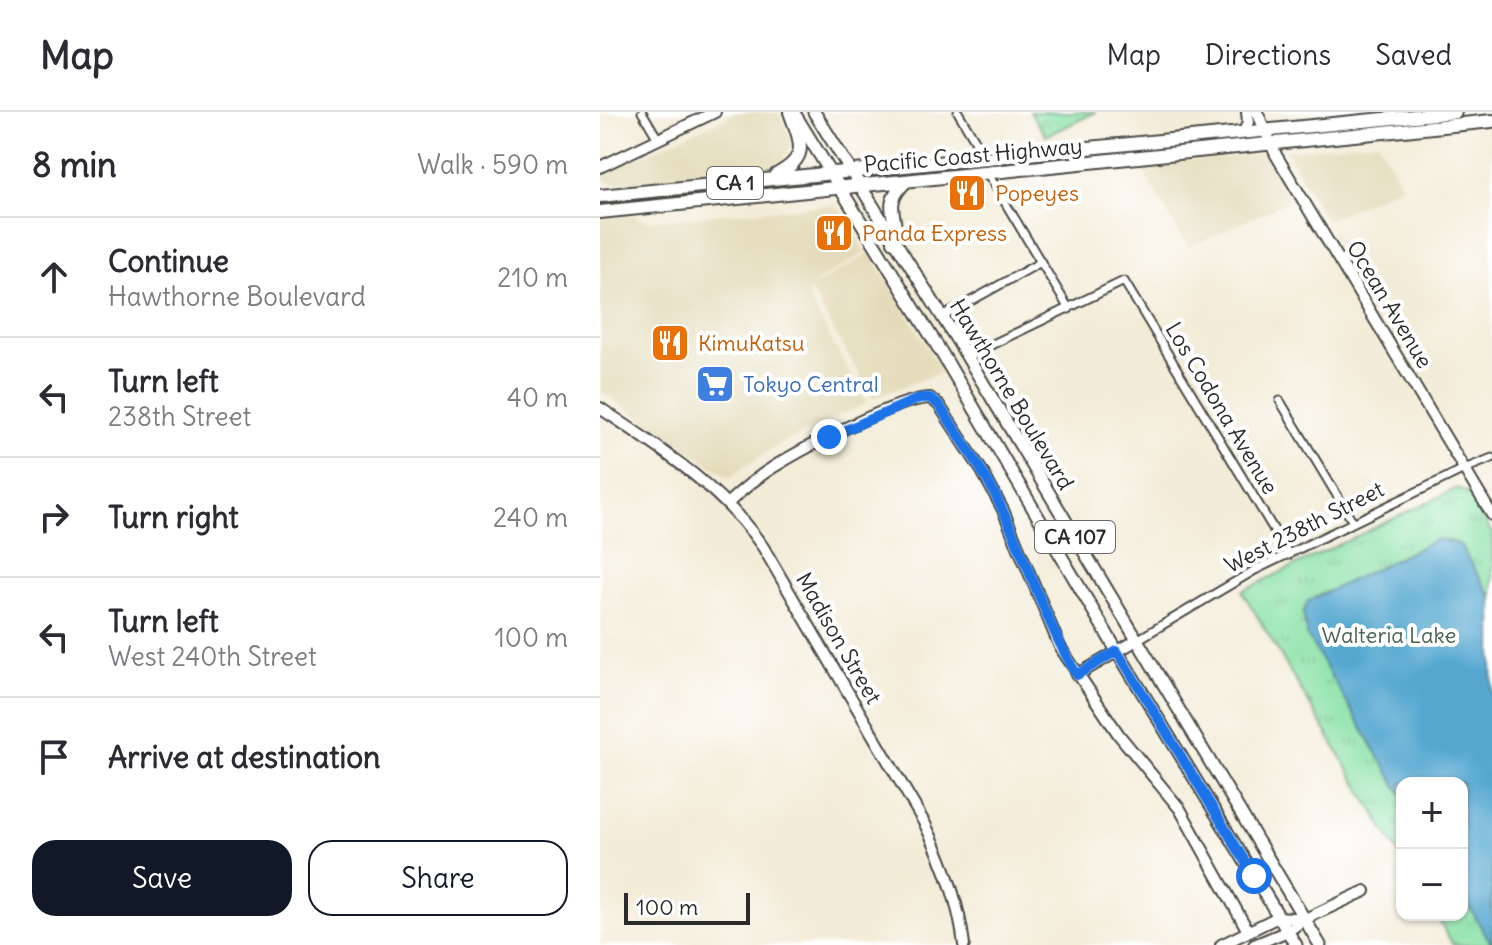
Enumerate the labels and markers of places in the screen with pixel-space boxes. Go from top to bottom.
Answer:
restaurant icon: Popeyes [946,172,988,214]
place label: Popeyes [995,179,1079,207]
restaurant icon: Panda Express [813,212,855,254]
place label: Panda Express [862,219,1007,247]
restaurant icon: KimuKatsu [649,322,691,364]
place label: KimuKatsu [698,329,805,357]
supermarket icon: Tokyo Central [694,363,736,405]
place label: Tokyo Central [743,370,879,398]

